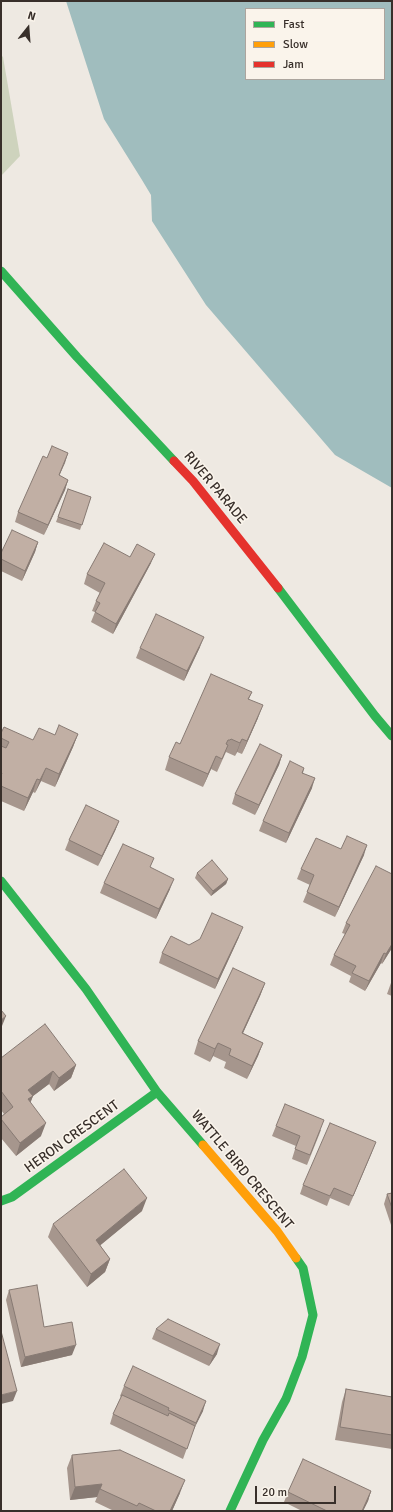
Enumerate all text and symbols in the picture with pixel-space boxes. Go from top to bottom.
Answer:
north arrow [8,8,48,48]
legend [245,8,385,80]
text: N [26,9,37,23]
text: Fast [283,17,304,32]
text: Slow [283,37,308,52]
text: Jam [283,57,304,72]
street label: RIVER PARADE [180,448,250,528]
street label: HERON CRESCENT [21,1097,123,1177]
street label: WATTLE BIRD CRESCENT [187,1107,297,1233]
scale bar [257,1478,338,1504]
text: 20 m [262,1485,287,1500]

